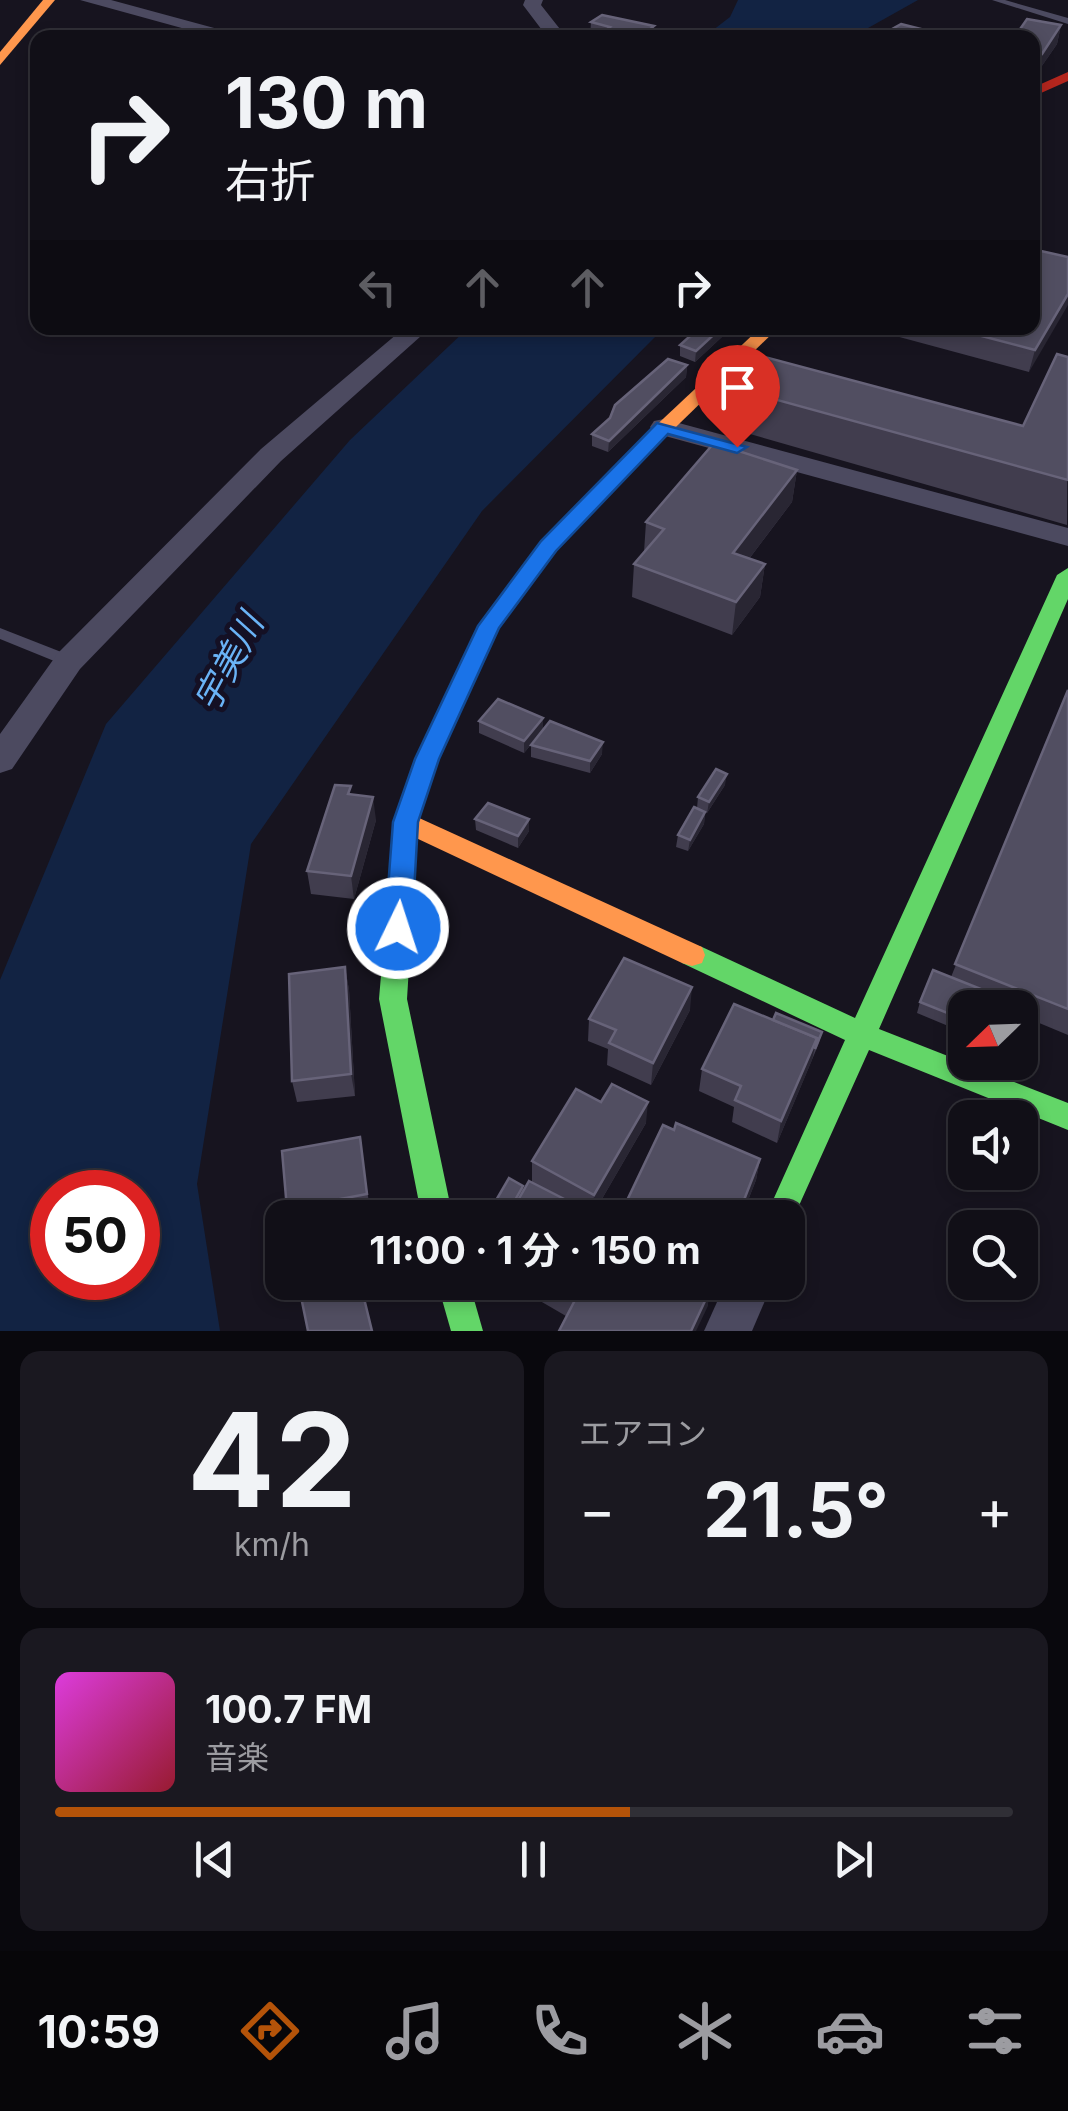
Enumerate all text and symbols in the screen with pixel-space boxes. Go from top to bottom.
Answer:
text: 130 m [225,60,428,145]
icon: right [60,70,190,200]
text: 右折 [225,153,315,208]
icon: left [350,260,405,315]
icon: ahead [455,260,510,315]
icon: ahead [560,260,615,315]
icon: right [665,260,720,315]
pin [695,345,780,448]
icon: arrive [710,360,765,415]
water label: 宇美川 [185,602,273,718]
position arrow [346,876,450,980]
north arrow [948,990,1038,1080]
map controls [948,990,1038,1300]
button: sound [948,1100,1038,1190]
speed limit sign: 50 [30,1170,160,1300]
button: search [948,1210,1038,1300]
text: 11:00 · 1 分 · 150 m [369,1227,701,1273]
text: 42 [187,1381,357,1538]
text: エアコン [579,1414,707,1453]
text: 21.5° [703,1464,889,1555]
text: − [579,1477,615,1543]
text: + [977,1477,1013,1543]
text: km/h [234,1525,310,1564]
text: 100.7 FM [205,1686,372,1732]
text: 音楽 [205,1738,269,1777]
icon: previous [187,1832,242,1887]
icon: pause [506,1832,561,1887]
icon: next [826,1832,881,1887]
icon: directions [235,1996,305,2066]
icon: music [380,1996,450,2066]
icon: phone [525,1996,595,2066]
icon: climate [670,1996,740,2066]
icon: car [815,1996,885,2066]
icon: filters [960,1996,1030,2066]
text: 10:59 [38,2004,160,2059]

